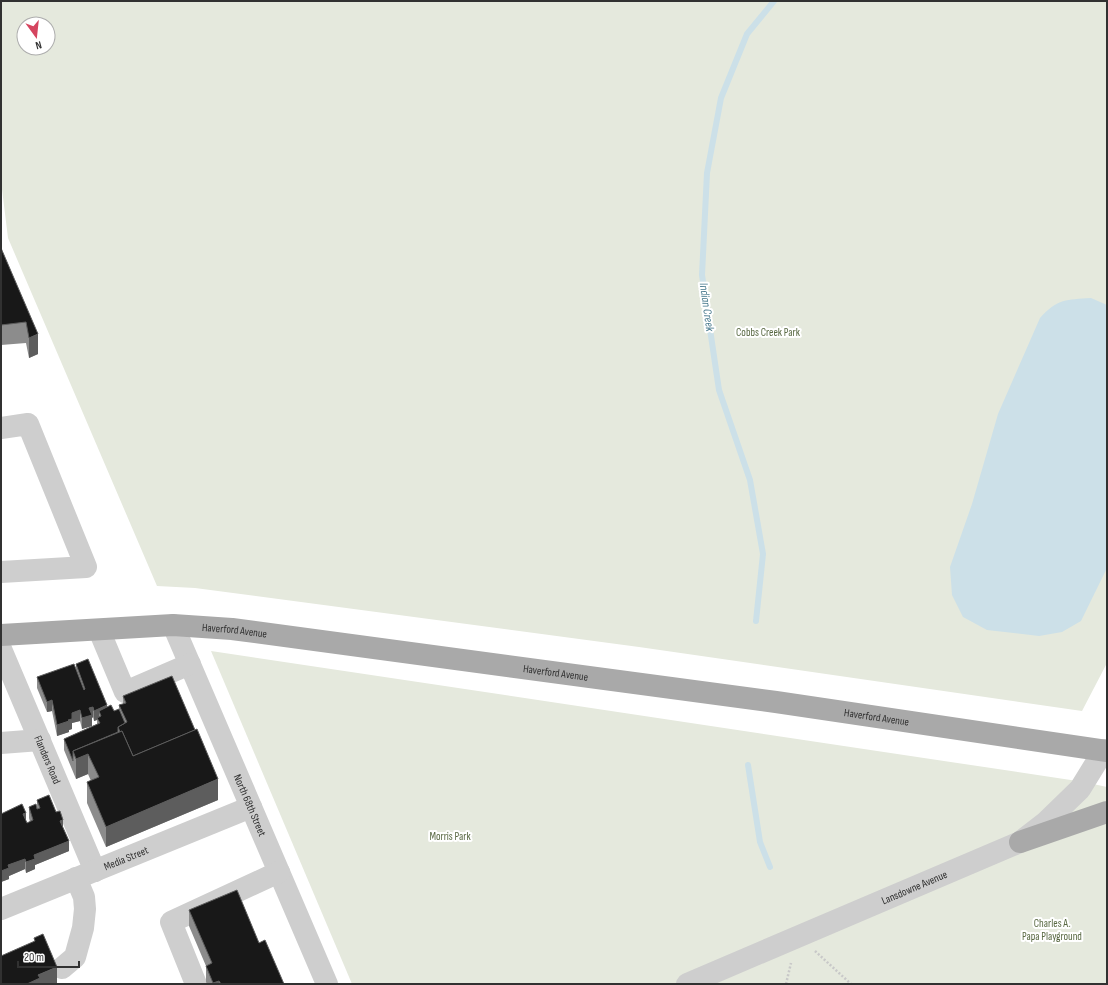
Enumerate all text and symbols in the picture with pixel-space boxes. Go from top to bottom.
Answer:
north arrow [16,16,56,56]
text: N [34,38,43,52]
water label: Indian Creek [696,282,717,333]
park label: Cobbs Creek Park [736,326,801,339]
street label: Haverford Avenue [201,621,268,641]
street label: Haverford Avenue [522,662,589,684]
street label: Haverford Avenue [843,706,910,729]
street label: Flanders Road [31,734,63,786]
street label: North 68th Street [231,772,269,839]
park label: Morris Park [429,830,471,843]
street label: Media Street [102,843,151,873]
street label: Lansdowne Avenue [880,868,949,907]
park label: Charles A. Papa Playground [1022,917,1082,943]
scale bar [18,943,79,969]
text: 20 m [24,950,44,965]

